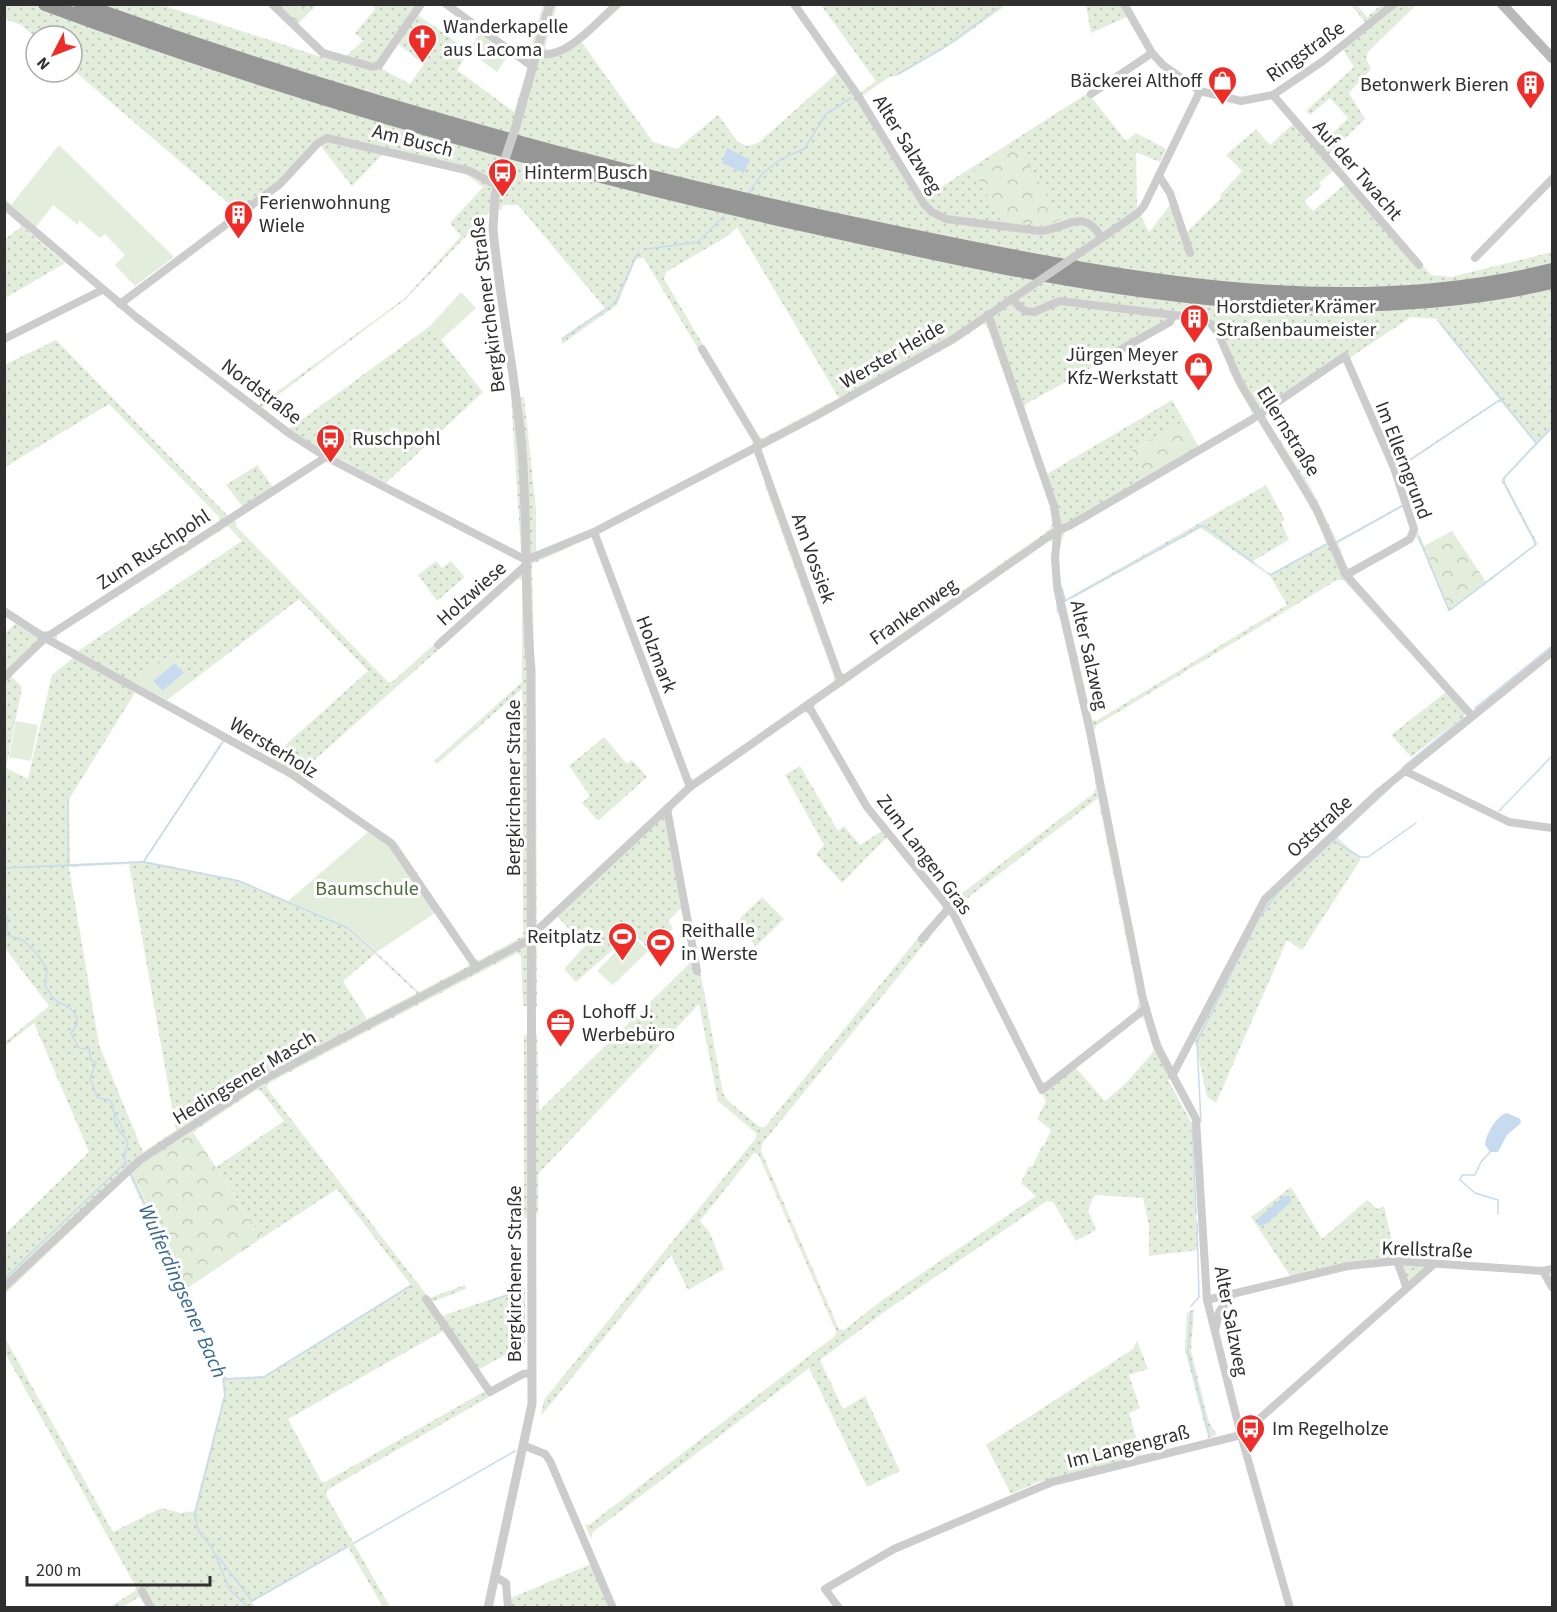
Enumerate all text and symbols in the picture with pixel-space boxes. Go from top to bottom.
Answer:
place label: Wanderkapelle aus Lacoma [443,13,568,64]
street label: Ringstraße [1261,14,1351,89]
church icon: Wanderkapelle aus Lacoma [406,22,438,64]
north arrow [24,24,84,84]
text: N [32,52,55,75]
shop icon: Bäckerei Althoff [1207,64,1239,106]
place label: Bäckerei Althoff [1070,67,1203,95]
building icon: Betonwerk Bieren [1514,68,1546,110]
place label: Betonwerk Bieren [1360,71,1509,99]
street label: Alter Salzweg [866,90,949,199]
street label: Auf der Twacht [1306,114,1409,227]
street label: Am Busch [369,117,456,165]
bus stop icon: Hinterm Busch [487,156,519,198]
place label: Hinterm Busch [524,159,648,187]
place label: Ferienwohnung Wiele [259,189,390,240]
building icon: Ferienwohnung Wiele [222,198,254,240]
street label: Bergkirchener Straße [463,215,513,394]
place label: Horstdieter Krämer Straßenbaumeister [1216,293,1376,344]
building icon: Horstdieter Krämer Straßenbaumeister [1179,302,1211,344]
street label: Werster Heide [835,314,950,396]
place label: Jürgen Meyer Kfz-Werkstatt [1065,341,1178,392]
shop icon: Jürgen Meyer Kfz-Werkstatt [1183,350,1215,392]
street label: Nordstraße [215,352,308,431]
street label: Ellernstraße [1249,381,1327,482]
street label: Im Ellerngrund [1368,397,1438,523]
bus stop icon: Ruschpohl [315,422,347,464]
place label: Ruschpohl [352,425,441,453]
street label: Zum Ruschpohl [91,503,216,597]
street label: Am Vossiek [784,510,842,607]
street label: Holzwiese [431,555,513,633]
street label: Frankenweg [864,571,963,652]
street label: Alter Salzweg [1063,598,1115,713]
street label: Holzmark [628,612,684,697]
street label: Bergkirchener Straße [500,700,528,876]
street label: Wersterholz [224,710,323,785]
street label: Zum Langen Gras [870,788,979,921]
street label: Oststraße [1281,789,1359,864]
park label: Baumschule [315,875,419,903]
place label: Reithalle in Werste [681,917,758,968]
sports icon: Reitplatz [606,920,638,962]
place label: Reitplatz [527,923,601,951]
sports icon: Reithalle in Werste [644,926,676,968]
place label: Lohoff J. Werbebüro [582,998,675,1049]
office icon: Lohoff J. Werbebüro [545,1006,577,1048]
street label: Hedingsener Masch [167,1024,322,1132]
street label: Bergkirchener Straße [501,1186,529,1362]
water label: Wulferdingsener Bach [131,1199,235,1383]
street label: Krellstraße [1381,1234,1473,1266]
street label: Alter Salzweg [1207,1264,1255,1379]
bus stop icon: Im Regelholze [1235,1412,1267,1454]
place label: Im Regelholze [1272,1415,1389,1443]
street label: Im Langengraß [1064,1418,1192,1476]
scale bar [27,1549,210,1587]
text: 200 m [36,1558,81,1583]

